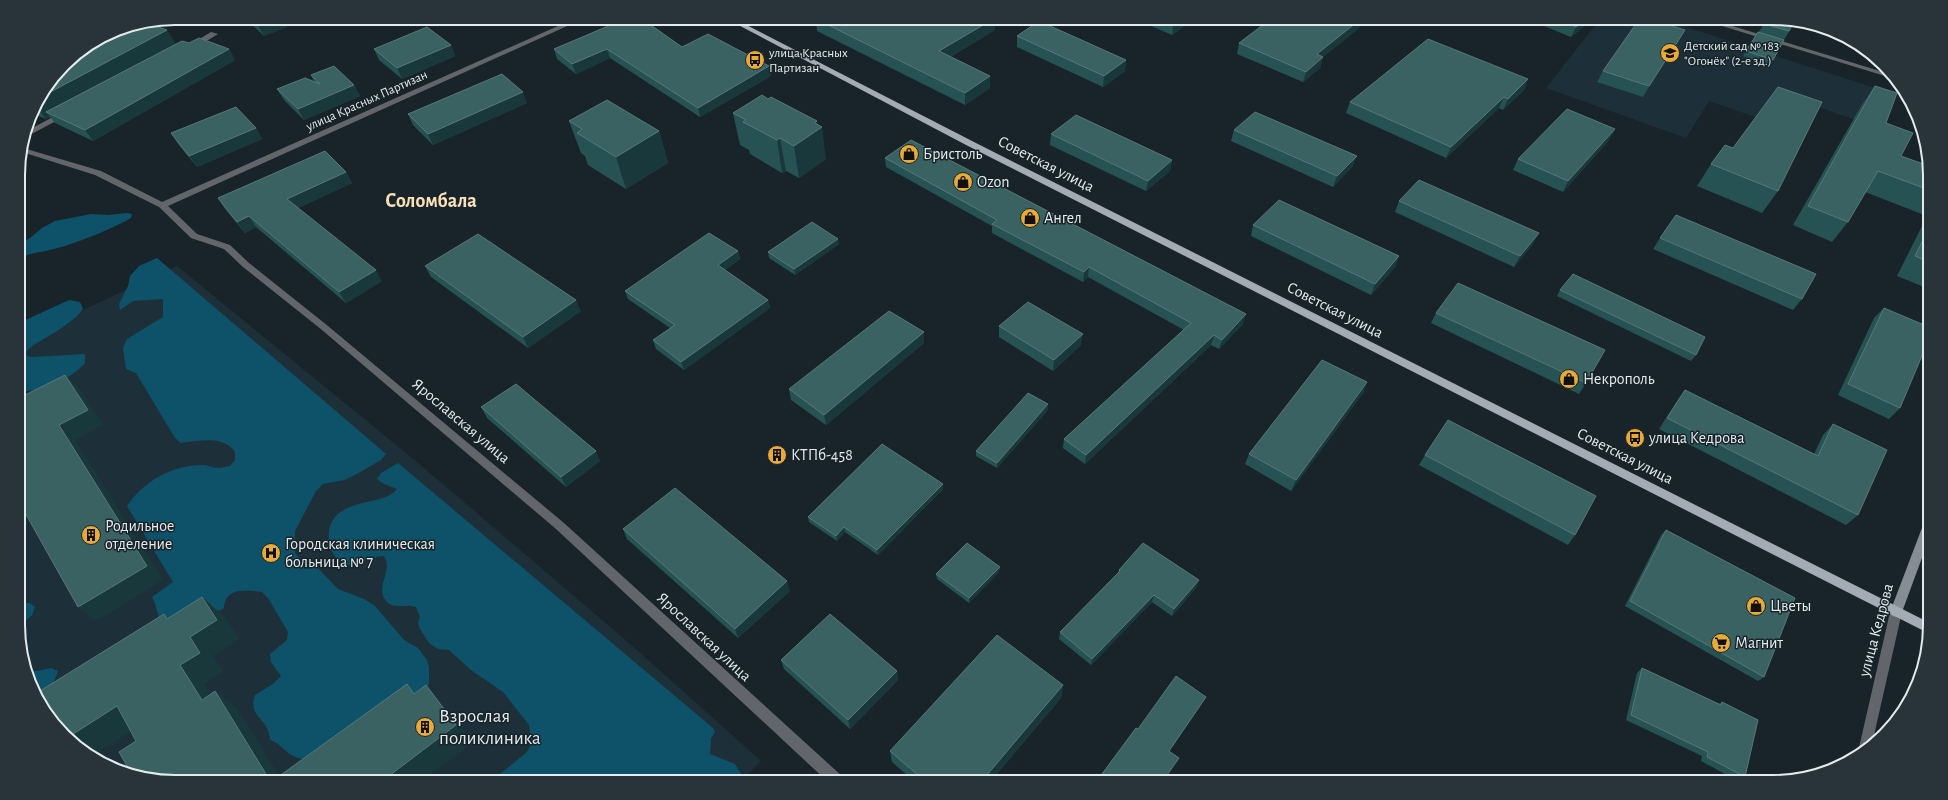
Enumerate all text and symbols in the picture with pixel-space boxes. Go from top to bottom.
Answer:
place label: Детский сад № 183 "Огонёк" (2-е зд.) [1684,40,1779,68]
school or university icon: Детский сад № 183 "Огонёк" (2-е зд.) [1659,42,1681,64]
place label: улица Красных Партизан [768,47,848,75]
bus stop icon: улица Красных Партизан [744,49,766,71]
street label: улица Красных Партизан [304,68,430,134]
street label: Советская улица [995,133,1097,196]
shop icon: Бристоль [898,143,920,165]
place label: Бристоль [923,146,983,162]
shop icon: Ozon [952,171,974,193]
place label: Ozon [977,174,1009,190]
district label: Соломбала [385,191,477,211]
shop icon: Ангел [1019,207,1041,229]
place label: Ангел [1044,210,1082,226]
street label: Советская улица [1284,279,1386,342]
shop icon: Некрополь [1558,368,1580,390]
place label: Некрополь [1583,371,1655,387]
street label: Ярославская улица [408,376,513,467]
street label: Советская улица [1574,425,1676,488]
bus stop icon: улица Кедрова [1624,427,1646,449]
place label: улица Кедрова [1648,430,1745,447]
building icon: КТПб-458 [766,444,788,466]
place label: КТПб-458 [791,447,853,463]
place label: Родильное отделение [105,518,174,552]
building icon: Родильное отделение [80,524,102,546]
place label: Городская клиническая больница № 7 [285,536,435,570]
hospital icon: Городская клиническая больница № 7 [260,542,282,564]
street label: улица Кедрова [1856,582,1897,679]
street label: Ярославская улица [653,589,754,685]
shop icon: Цветы [1745,595,1767,617]
place label: Цветы [1770,598,1811,614]
supermarket icon: Магнит [1710,632,1732,654]
place label: Магнит [1735,635,1783,651]
place label: Взрослая поликлиника [439,707,541,748]
building icon: Взрослая поликлиника [414,716,436,738]

